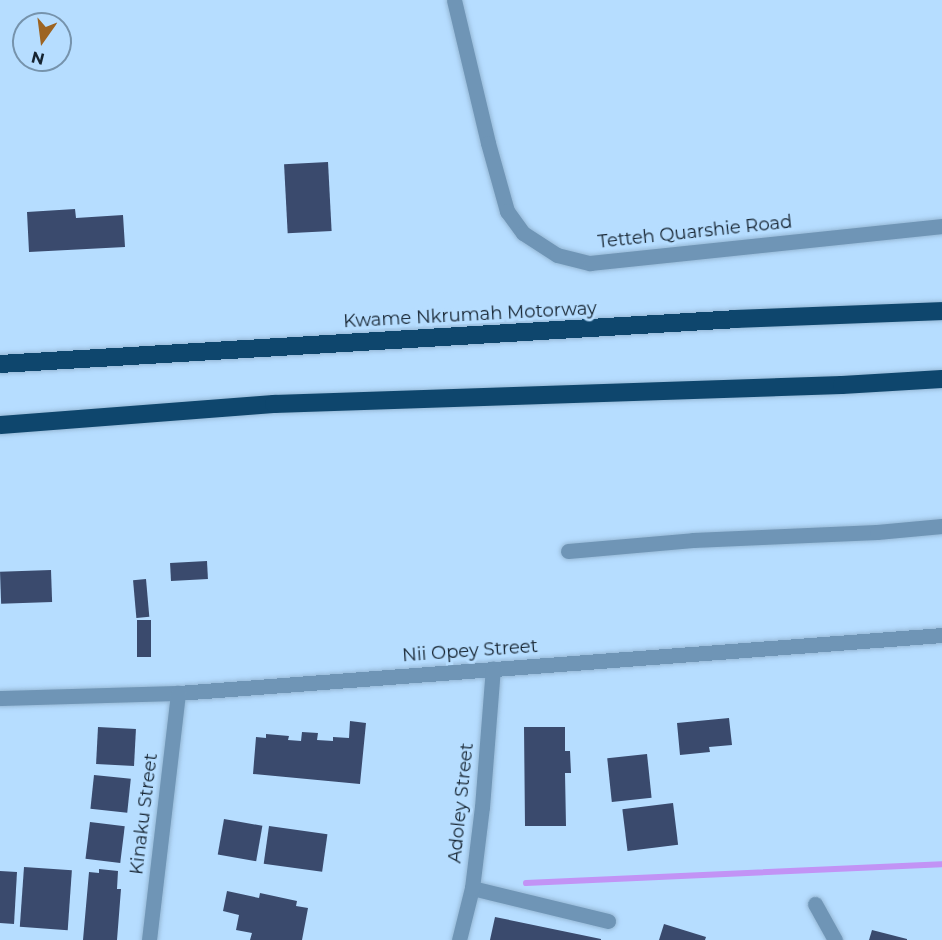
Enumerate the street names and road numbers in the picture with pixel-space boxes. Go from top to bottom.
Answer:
street label: Tetteh Quarshie Road [597,211,793,253]
street label: Kwame Nkrumah Motorway [343,298,597,332]
street label: Nii Opey Street [401,635,539,667]
street label: Adoley Street [444,742,478,864]
street label: Kinaku Street [126,752,162,876]

